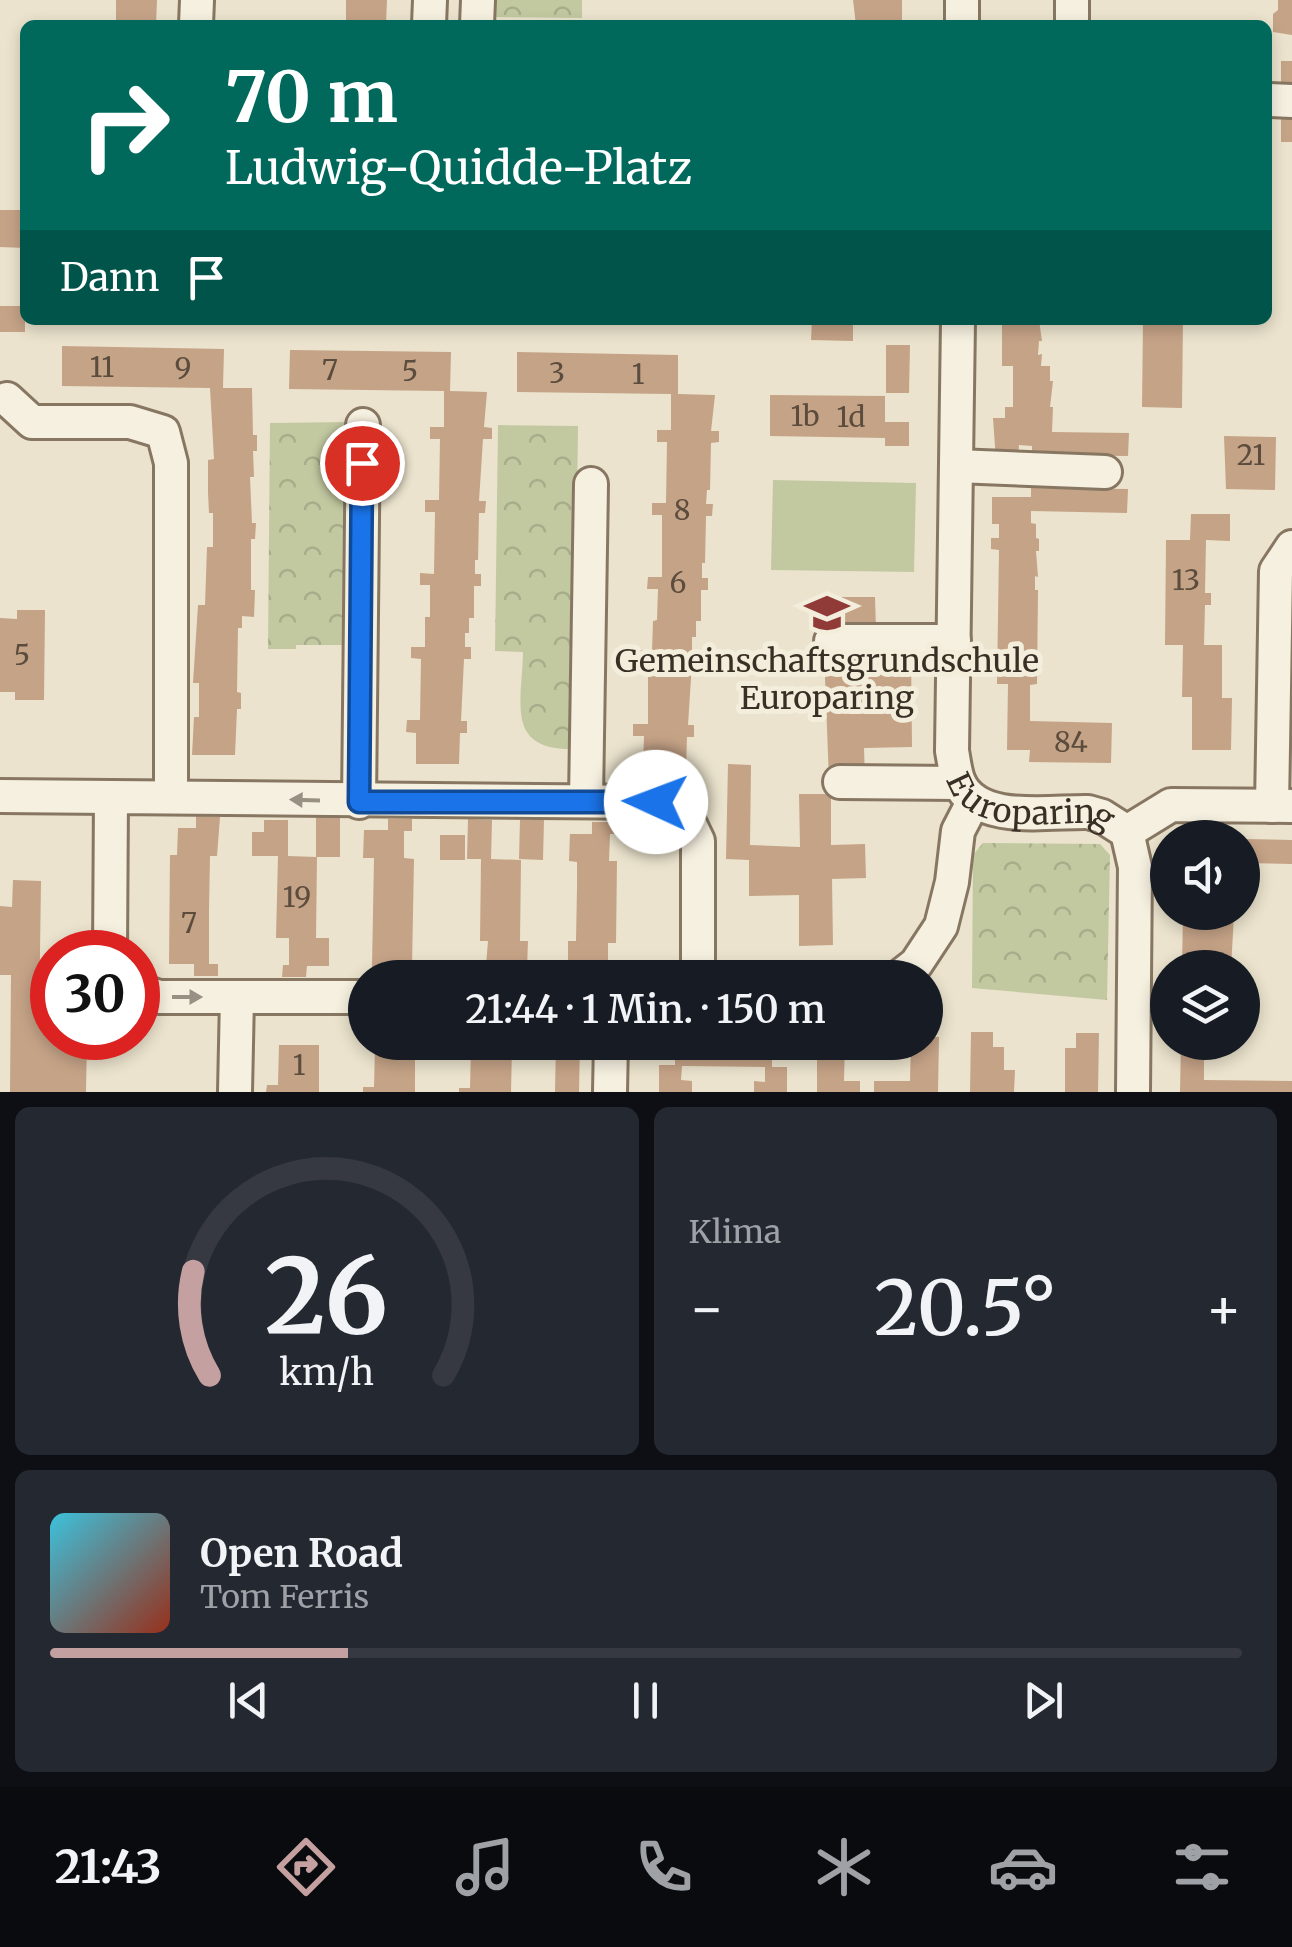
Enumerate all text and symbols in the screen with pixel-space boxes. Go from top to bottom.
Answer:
text: 70 m [225,53,398,141]
icon: right [60,60,190,190]
text: Ludwig-Quidde-Platz [225,140,692,196]
icon: arrive [179,250,234,305]
text: Dann [60,254,159,301]
house number: 11 [90,349,114,385]
house number: 9 [175,350,191,386]
house number: 7 [322,352,338,388]
house number: 5 [402,353,418,389]
house number: 3 [549,355,565,391]
house number: 1 [632,356,644,392]
house number: 1b [791,398,819,434]
house number: 1d [837,399,866,435]
pin [320,421,405,506]
icon: arrive [335,436,390,491]
house number: 21 [1237,437,1265,473]
house number: 8 [674,492,690,528]
house number: 13 [1172,562,1200,598]
house number: 6 [670,565,686,601]
school or university icon: Gemeinschaftsgrundschule Europaring [803,589,851,637]
house number: 5 [14,637,30,673]
place label: Gemeinschaftsgrundschule Europaring [615,641,1039,718]
house number: 84 [1054,724,1088,760]
position arrow [604,750,708,854]
street label: Europaring [937,766,1122,839]
one-way arrow [289,792,321,808]
map controls [1150,820,1260,1060]
button: sound [1150,820,1260,930]
house number: 19 [283,879,311,915]
house number: 7 [181,905,197,941]
speed limit sign: 30 [30,930,160,1060]
button: layers [1150,950,1260,1060]
text: 21:44 · 1 Min. · 150 m [465,986,826,1033]
one-way arrow [171,989,203,1005]
house number: 1 [293,1047,305,1083]
text: Klima [689,1212,781,1252]
text: 26 [265,1231,388,1361]
text: 20.5° [874,1261,1057,1355]
text: − [689,1274,725,1343]
text: + [1205,1274,1242,1343]
text: km/h [279,1350,374,1395]
text: Open Road [200,1530,403,1577]
text: Tom Ferris [200,1577,369,1617]
icon: previous [221,1673,276,1728]
icon: pause [618,1673,673,1728]
icon: next [1016,1673,1071,1728]
icon: directions [271,1832,341,1902]
icon: music [450,1832,520,1902]
icon: phone [629,1832,699,1902]
icon: climate [809,1832,879,1902]
icon: car [988,1832,1058,1902]
icon: filters [1167,1832,1237,1902]
text: 21:43 [55,1839,162,1895]

